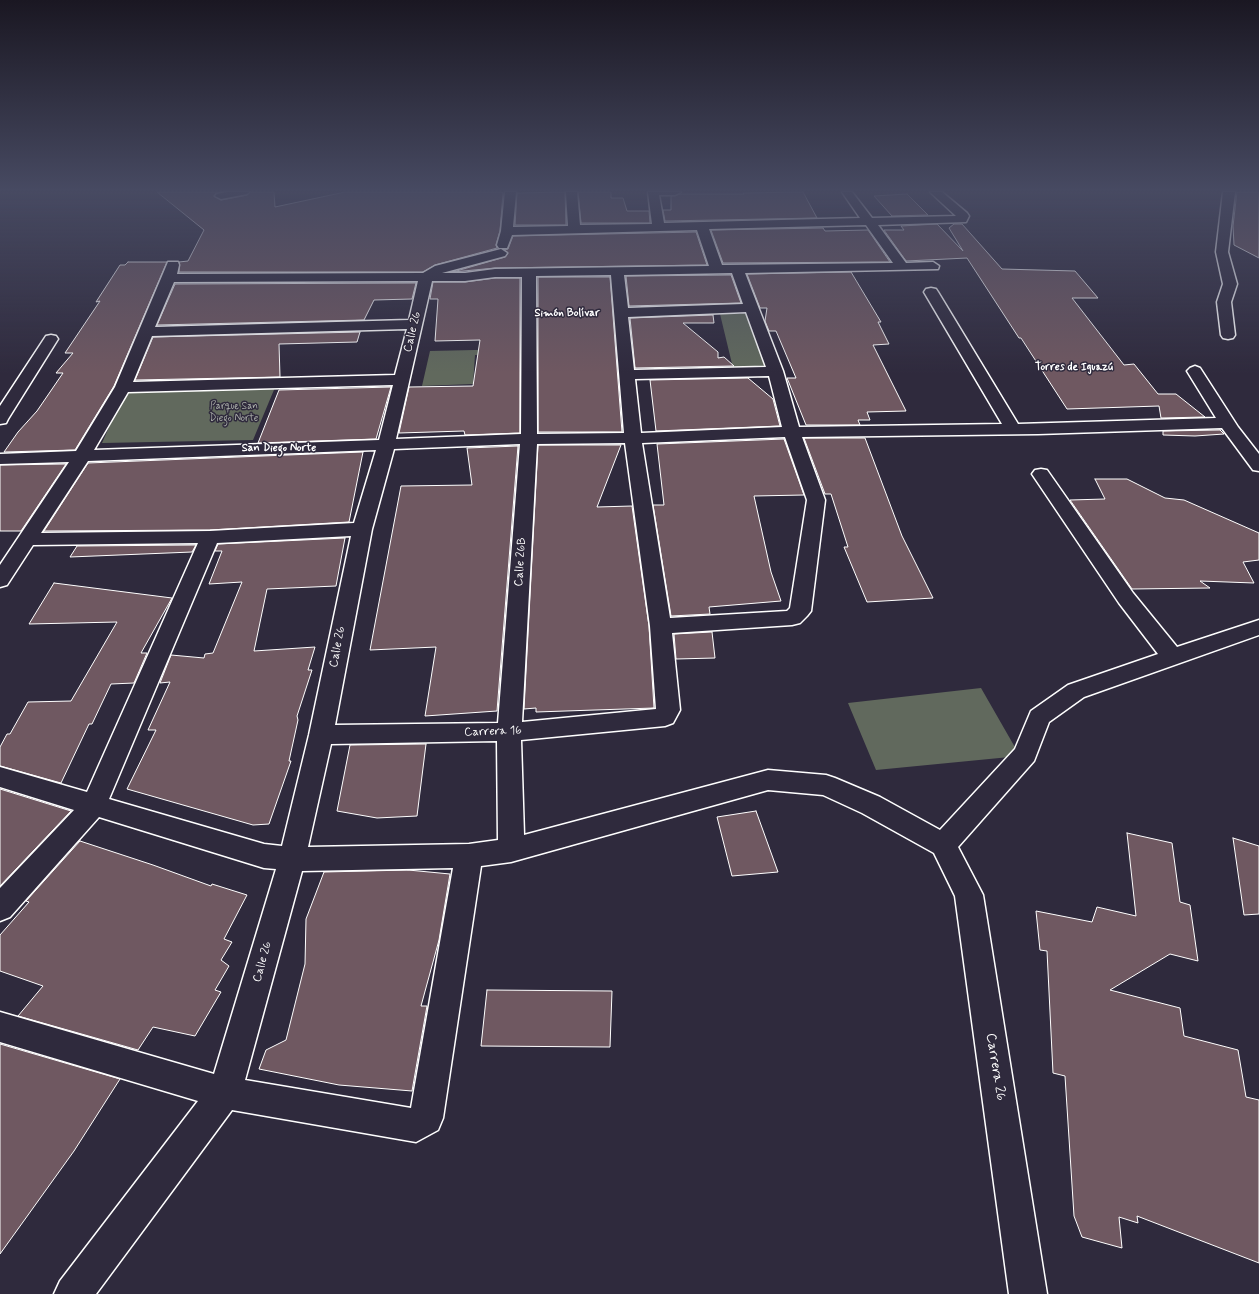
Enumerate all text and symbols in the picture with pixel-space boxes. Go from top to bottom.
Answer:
district label: Simón Bolívar [535,307,599,321]
street label: Calle 26 [401,310,425,354]
district label: Torres de Iguazú [1035,361,1113,375]
park label: Parque San Diego Norte [210,401,258,424]
district label: San Diego Norte [242,442,316,456]
street label: Calle 26B [512,537,530,587]
street label: Calle 26 [327,625,349,669]
street label: Carrera 16 [464,724,522,740]
street label: Calle 26 [250,940,276,984]
street label: Carrera 26 [981,1032,1009,1102]

